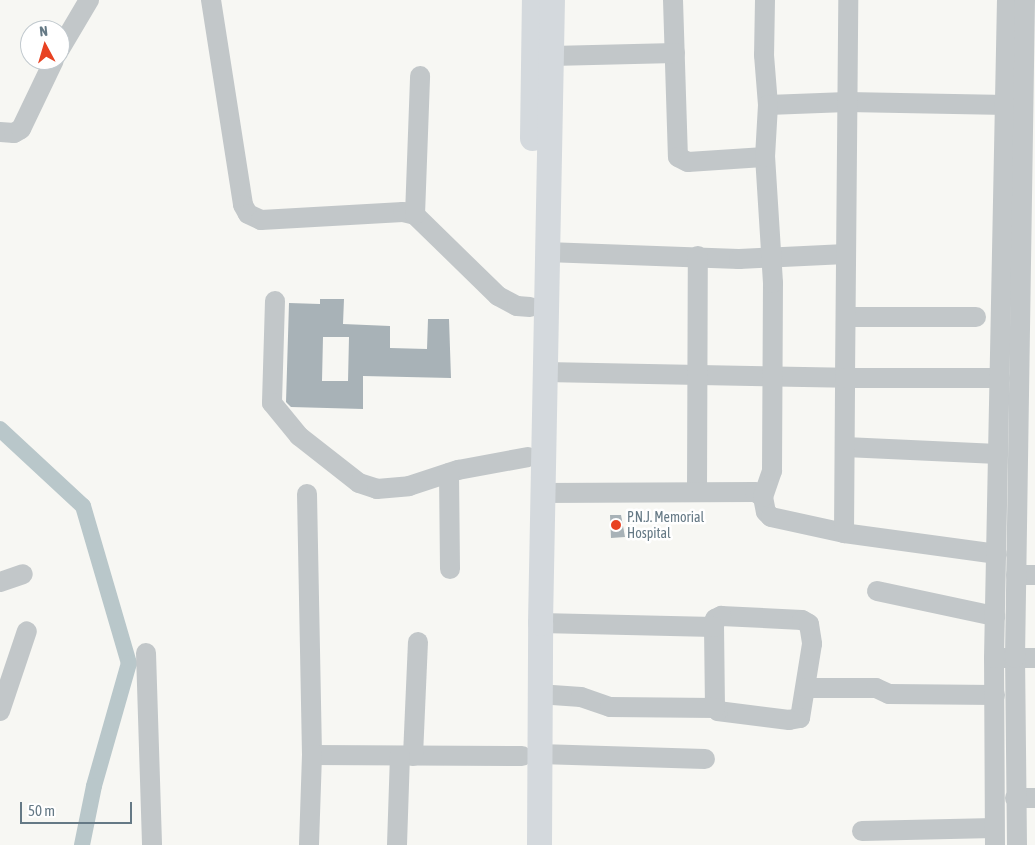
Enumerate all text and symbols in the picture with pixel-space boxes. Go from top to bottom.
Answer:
north arrow [20,20,70,70]
text: N [39,23,48,39]
place label: P.N.J. Memorial Hospital [627,509,704,542]
marker: P.N.J. Memorial Hospital [609,518,623,532]
scale bar [22,792,135,824]
text: 50 m [28,802,55,819]

